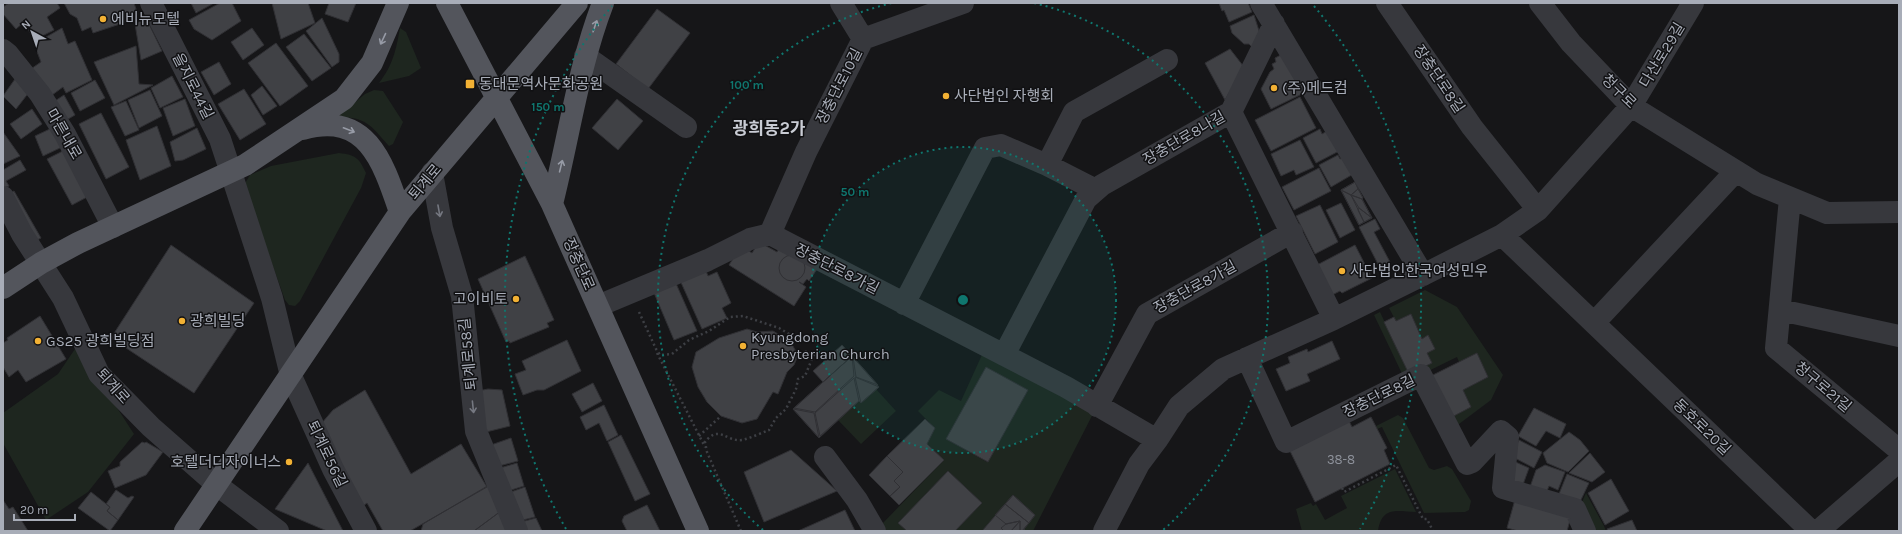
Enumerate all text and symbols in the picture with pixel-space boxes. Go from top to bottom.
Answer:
place label: 에비뉴모텔 [111,10,180,28]
north arrow [12,12,52,52]
marker: 에비뉴모텔 [98,14,108,24]
text: N [19,17,33,32]
street label: 다산로29길 [1636,19,1688,91]
one-way arrow [591,21,599,33]
one-way arrow [379,33,386,45]
street label: 장충단로8길 [1410,42,1468,116]
street label: 장충단로10길 [812,45,866,127]
street label: 을지로44길 [169,50,217,122]
street label: 청구로 [1598,70,1640,112]
place label: 동대문역사문화공원 [479,75,603,93]
marker: 동대문역사문화공원 [464,78,476,90]
text: 100 m [730,78,764,92]
place label: (주)메드컴 [1282,79,1348,97]
marker: (주)메드컴 [1269,83,1279,93]
place label: 사단법인 자행회 [954,87,1054,105]
marker: 사단법인 자행회 [941,91,951,101]
text: 150 m [531,100,565,114]
street label: 마른내로 [42,106,86,162]
street label: 장충단로8나길 [1140,107,1228,169]
district label: 광희동2가 [733,118,806,138]
one-way arrow [343,126,355,134]
street label: 퇴계로 [405,160,445,204]
one-way arrow [558,160,566,173]
text: 50 m [841,185,870,199]
one-way arrow [435,204,443,217]
street label: 장충단로 [560,235,598,293]
street label: 장충단로8가길 [792,240,882,298]
street label: 장충단로8가길 [1150,257,1240,317]
place label: 사단법인한국여성민우 [1350,262,1488,280]
marker: 사단법인한국여성민우 [1337,266,1347,276]
place label: 고이비토 [453,290,508,308]
centre of rings [956,293,970,307]
marker: 고이비토 [511,294,521,304]
place label: 광희빌딩 [190,312,245,330]
marker: 광희빌딩 [177,316,187,326]
street label: 퇴계로58길 [455,317,481,391]
place label: Kyungdong Presbyterian Church [751,328,890,363]
place label: GS25 광희빌딩점 [46,332,154,350]
marker: GS25 광희빌딩점 [33,336,43,346]
marker: Kyungdong Presbyterian Church [738,341,748,351]
street label: 청구로21길 [1791,358,1855,416]
street label: 퇴계로 [92,365,134,407]
street label: 장충단로8길 [1340,371,1418,421]
street label: 동호로20길 [1670,395,1734,459]
one-way arrow [470,400,477,413]
street label: 퇴계로56길 [303,418,351,490]
house number: 38-8 [1327,452,1355,467]
place label: 호텔더디자이너스 [171,453,281,471]
marker: 호텔더디자이너스 [284,457,294,467]
scale bar [14,496,75,522]
text: 20 m [20,503,48,517]

